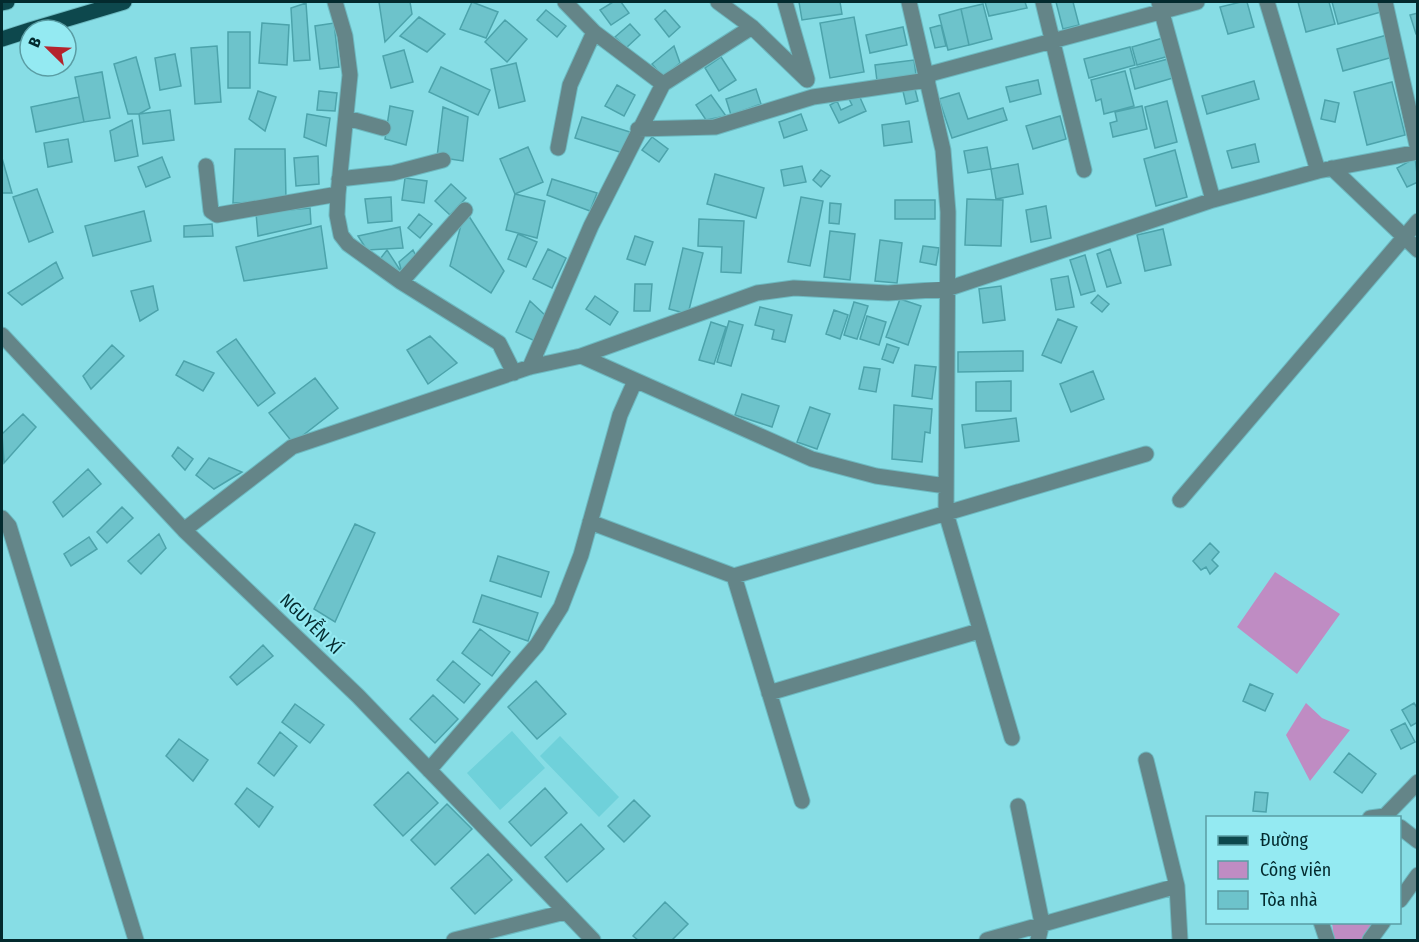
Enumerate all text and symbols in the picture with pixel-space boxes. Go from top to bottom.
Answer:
north arrow [18,18,78,78]
text: B [24,34,45,50]
street label: NGUYỄN XÍ [275,588,348,659]
legend [1206,816,1401,924]
text: Đường [1260,829,1308,851]
text: Công viên [1260,859,1331,881]
text: Tòa nhà [1260,889,1318,911]

